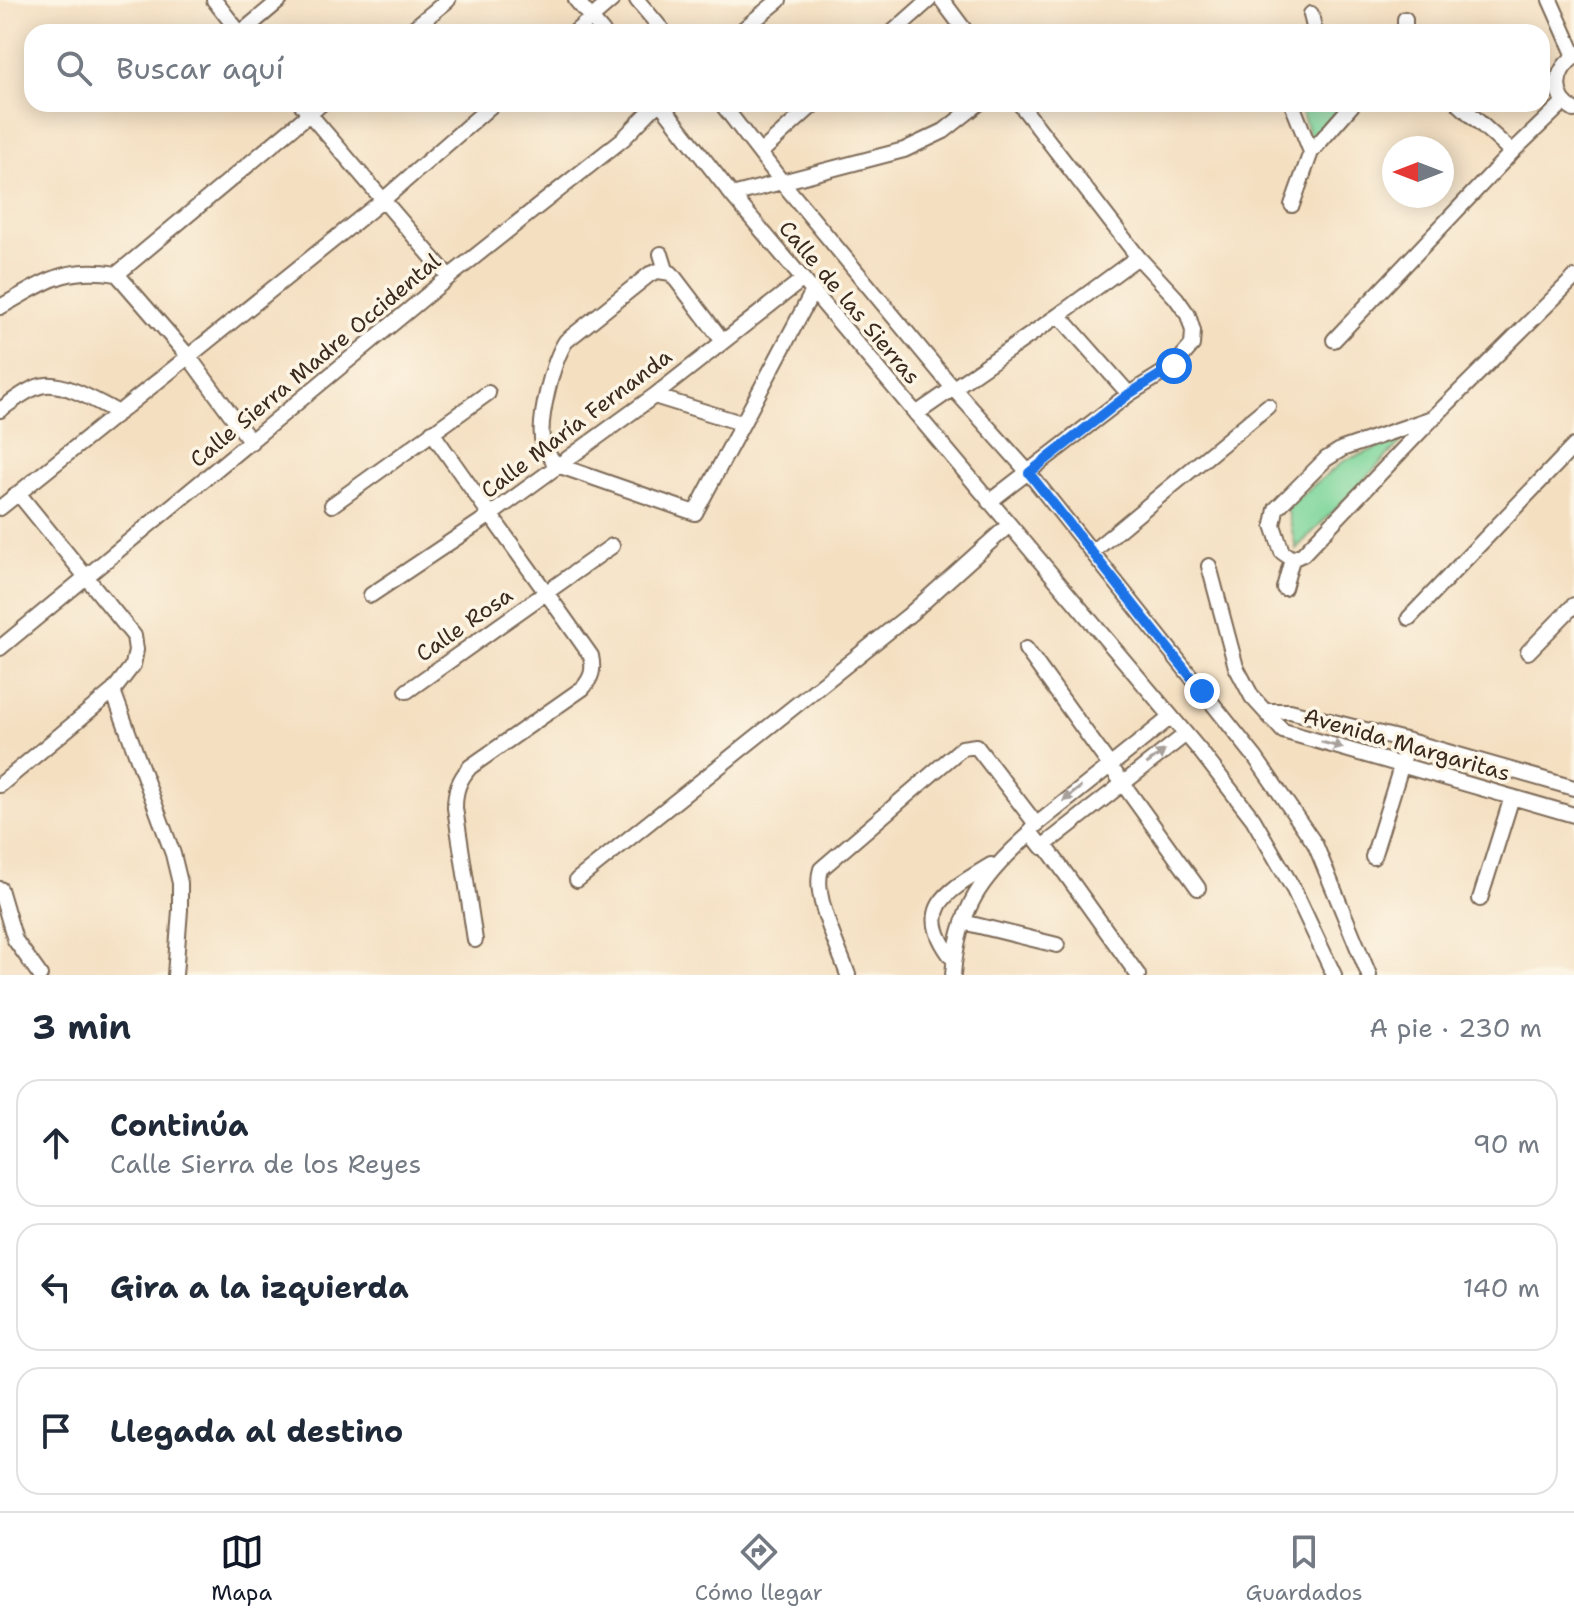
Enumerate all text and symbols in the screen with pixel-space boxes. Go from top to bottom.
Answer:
search box [24,24,1550,112]
icon: search [52,46,96,90]
text: Buscar aquí [116,48,284,89]
north arrow [1382,136,1454,208]
street label: Calle de las Sierras [772,214,927,390]
street label: Calle Sierra Madre Occidental [184,247,447,474]
street label: Calle María Fernanda [475,342,678,505]
route start [1156,348,1192,384]
street label: Calle Rosa [410,580,519,668]
route end [1184,673,1220,709]
street label: Avenida Margaritas [1300,701,1514,788]
one-way arrow [1321,739,1345,752]
one-way arrow [1146,749,1166,766]
one-way arrow [1062,786,1082,802]
text: 3 min [32,1004,131,1050]
text: A pie · 230 m [1369,1010,1542,1045]
text: Continúa [110,1105,249,1146]
icon: ahead [34,1121,78,1165]
text: 90 m [1473,1126,1540,1161]
text: Calle Sierra de los Reyes [110,1146,421,1181]
icon: left [34,1265,78,1309]
text: Gira a la izquierda [110,1267,409,1308]
text: 140 m [1463,1270,1540,1305]
icon: arrive [34,1409,78,1453]
text: Llegada al destino [110,1411,403,1452]
tab: Mapa [211,1530,272,1607]
tab: Cómo llegar [695,1530,823,1607]
tab: Guardados [1246,1530,1363,1607]

